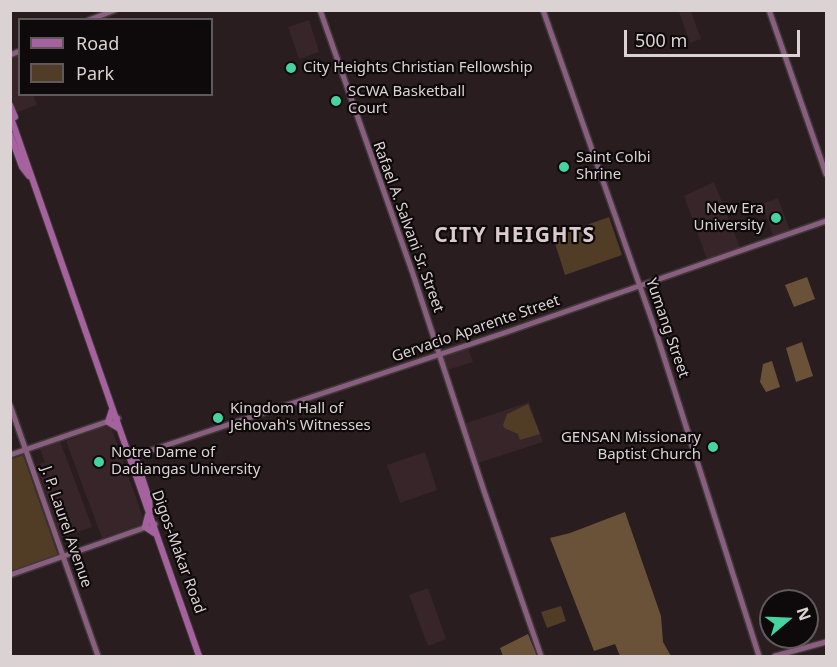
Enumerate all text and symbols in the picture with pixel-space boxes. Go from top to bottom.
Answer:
legend [18,18,213,96]
scale bar [627,18,802,56]
text: 500 m [635,28,687,52]
text: Road [76,31,119,55]
place label: City Heights Christian Fellowship [303,59,533,77]
text: Park [76,61,114,85]
marker: City Heights Christian Fellowship [284,61,298,75]
place label: SCWA Basketball Court [348,83,465,118]
marker: SCWA Basketball Court [329,94,343,108]
street label: Rafael A. Salvani Sr. Street [369,139,447,315]
place label: Saint Colbi Shrine [576,149,651,184]
marker: Saint Colbi Shrine [557,160,571,174]
place label: New Era University [694,200,764,235]
marker: New Era University [769,211,783,225]
district label: CITY HEIGHTS [434,223,596,249]
street label: Yumang Street [642,276,692,380]
street label: Gervacio Aparente Street [390,292,562,366]
place label: Kingdom Hall of Jehovah's Witnesses [230,400,371,435]
marker: Kingdom Hall of Jehovah's Witnesses [211,411,225,425]
place label: GENSAN Missionary Baptist Church [561,429,701,464]
marker: GENSAN Missionary Baptist Church [706,440,720,454]
place label: Notre Dame of Dadiangas University [111,444,260,479]
marker: Notre Dame of Dadiangas University [92,455,106,469]
street label: J. P. Laurel Avenue [37,464,95,590]
street label: Digos-Makar Road [147,488,209,616]
north arrow [759,589,819,649]
text: N [792,604,817,624]

